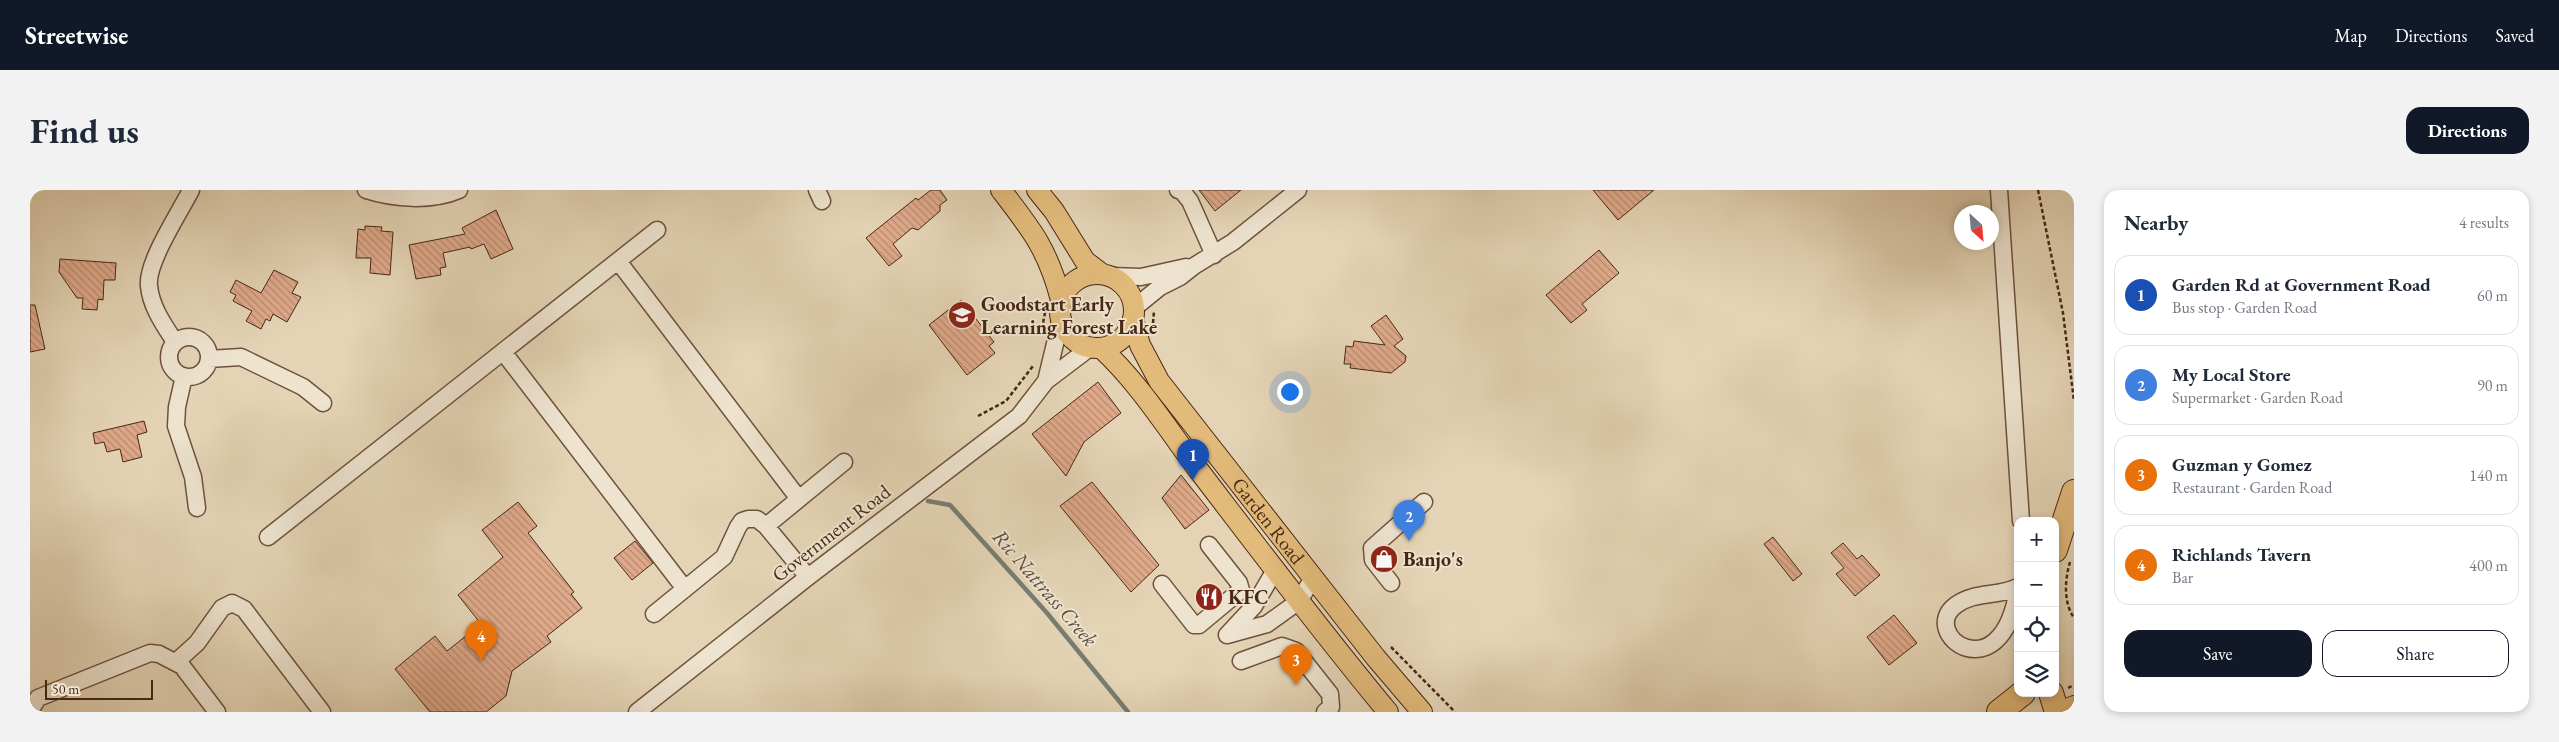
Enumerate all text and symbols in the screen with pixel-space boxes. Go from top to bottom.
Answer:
text: Streetwise [25,20,128,51]
text: Map [2335,24,2367,47]
text: Directions [2395,24,2467,47]
text: Saved [2495,24,2534,47]
button: Directions [2406,107,2529,154]
text: Find us [30,108,139,153]
north arrow [1954,205,1999,250]
text: Nearby [2124,209,2188,236]
text: 4 results [2459,212,2509,233]
text: Garden Rd at Government Road [2172,272,2431,297]
text: 1 [2137,285,2145,306]
text: 60 m [2477,285,2508,306]
place label: Goodstart Early Learning Forest Lake [981,291,1157,340]
text: Bus stop · Garden Road [2172,297,2317,318]
school or university icon: Goodstart Early Learning Forest Lake [947,300,977,330]
text: My Local Store [2172,362,2291,387]
text: 2 [2137,375,2145,396]
text: 90 m [2477,375,2508,396]
your location [1277,379,1303,405]
text: Supermarket · Garden Road [2172,387,2343,408]
pin: 1 [1177,439,1209,480]
text: Guzman y Gomez [2172,452,2312,477]
text: 3 [2137,465,2145,486]
text: 140 m [2469,465,2508,486]
street label: Garden Road [1226,472,1311,570]
text: Restaurant · Garden Road [2172,477,2332,498]
street label: Government Road [766,478,896,587]
pin: 2 [1393,500,1425,541]
map controls [2014,517,2059,697]
button: + [2014,517,2059,562]
water label: Ric Nattrass Creek [987,523,1104,653]
text: Richlands Tavern [2172,542,2311,567]
shop icon: Banjo's [1369,544,1399,574]
place label: Banjo's [1403,546,1463,572]
text: 4 [2137,555,2145,576]
text: 400 m [2469,555,2508,576]
button: − [2014,562,2059,607]
text: Bar [2172,567,2193,588]
restaurant icon: KFC [1194,582,1224,612]
place label: KFC [1228,584,1268,610]
button: locate [2014,607,2059,652]
pin: 4 [465,620,497,661]
button: Save [2124,630,2312,677]
button: Share [2322,630,2509,677]
pin: 3 [1280,644,1312,685]
button: layers [2014,652,2059,697]
scale bar [45,677,152,700]
text: 50 m [52,680,79,698]

